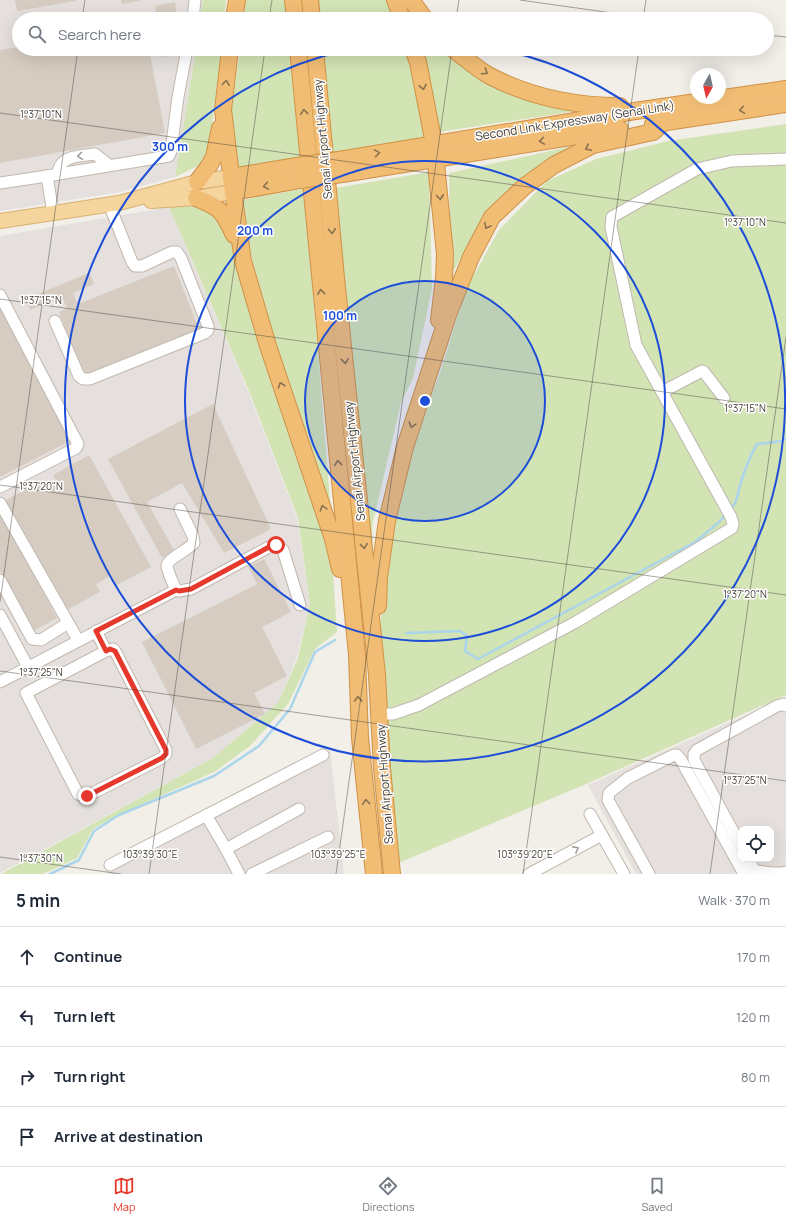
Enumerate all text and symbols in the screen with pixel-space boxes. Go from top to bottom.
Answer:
search box [12,12,774,56]
icon: search [26,23,48,45]
text: Search here [58,24,141,45]
one-way arrow [480,67,487,74]
north arrow [690,68,726,104]
street label: Senai Airport Highway [309,78,336,200]
one-way arrow [221,79,230,86]
one-way arrow [418,83,426,90]
street label: Second Link Expressway (Senai Link) [474,96,676,145]
one-way arrow [739,105,745,114]
text: 1°37'10"N [20,107,62,121]
one-way arrow [299,109,308,115]
one-way arrow [539,137,545,145]
text: 300 m [152,138,188,155]
one-way arrow [585,143,593,151]
one-way arrow [374,150,380,158]
one-way arrow [77,151,83,160]
one-way arrow [263,181,269,190]
one-way arrow [435,194,444,200]
text: 1°37'10"N [724,215,766,229]
text: 200 m [237,222,273,239]
one-way arrow [484,222,492,229]
one-way arrow [327,228,336,234]
one-way arrow [317,288,326,295]
text: 1°37'15"N [20,293,62,307]
text: 100 m [323,307,357,324]
one-way arrow [340,357,349,364]
one-way arrow [277,381,286,388]
centre of rings [418,394,432,408]
street label: Senai Airport Highway [340,400,369,522]
text: 1°37'15"N [724,401,766,415]
one-way arrow [408,422,417,429]
one-way arrow [334,460,343,466]
text: 1°37'20"N [19,479,63,493]
one-way arrow [319,505,328,512]
route start [267,536,285,554]
one-way arrow [359,542,368,549]
text: 1°37'20"N [723,587,767,601]
text: 1°37'25"N [19,665,63,679]
one-way arrow [354,696,363,702]
street label: Senai Airport Highway [372,723,397,845]
text: 1°37'25"N [723,773,767,787]
route end [78,787,96,805]
one-way arrow [362,799,371,805]
map controls [738,826,774,862]
button: locate [738,826,774,862]
one-way arrow [572,846,579,854]
text: 103°39'30"E [122,847,178,861]
text: 103°39'25"E [311,847,366,861]
text: 103°39'20"E [497,847,553,861]
text: 1°37'30"N [19,851,63,865]
text: 5 min [16,889,60,912]
text: Walk · 370 m [698,891,770,909]
icon: ahead [16,946,38,968]
text: Continue [54,946,122,967]
text: 170 m [737,948,770,966]
icon: left [16,1006,38,1028]
text: Turn left [54,1006,116,1027]
text: 120 m [736,1008,770,1026]
icon: right [16,1066,38,1088]
text: Turn right [54,1066,125,1087]
text: 80 m [741,1068,770,1086]
icon: arrive [16,1126,38,1148]
text: Arrive at destination [54,1126,203,1147]
tab: Map [113,1175,135,1214]
tab: Directions [362,1175,415,1214]
tab: Saved [642,1175,673,1214]

